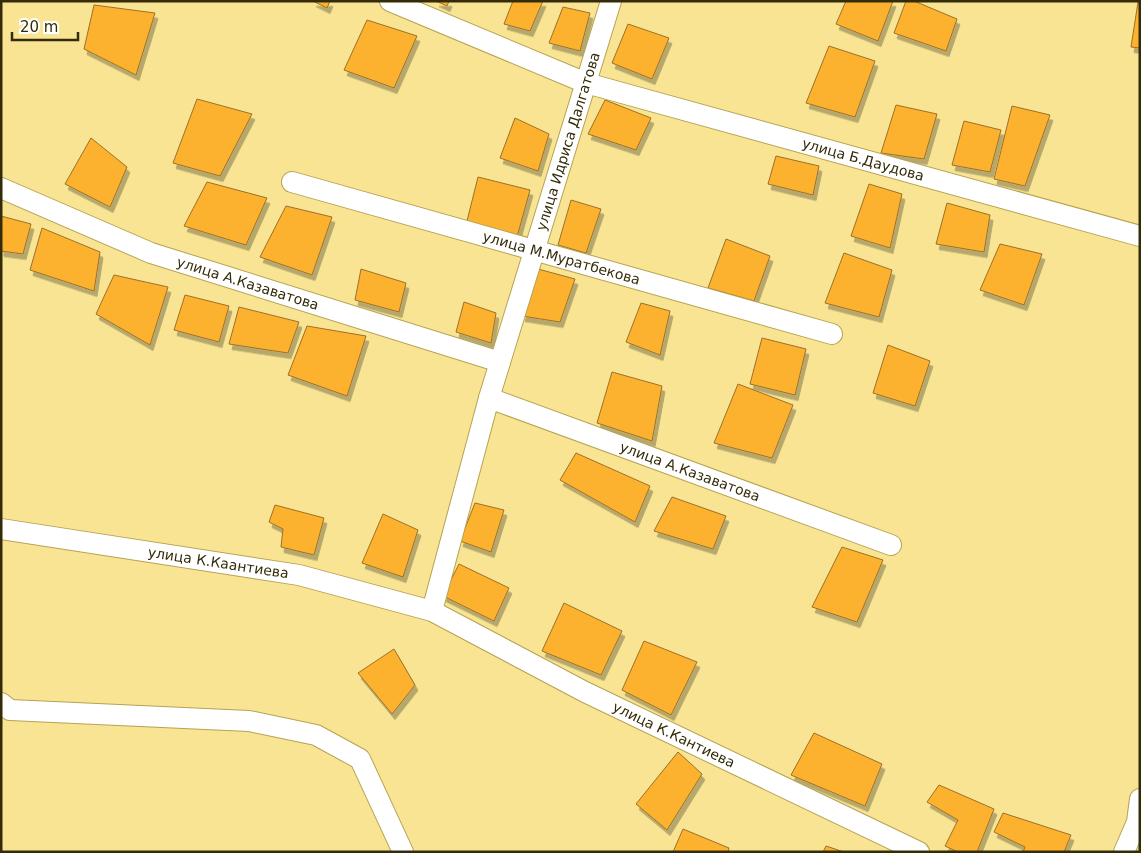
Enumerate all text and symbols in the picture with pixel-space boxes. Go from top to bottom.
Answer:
scale bar [12,10,79,42]
text: 20 m [20,18,58,36]
street label: улица Идриса Далгатова [533,50,603,233]
street label: улица Б.Даудова [800,135,926,184]
street label: улица М.Муратбекова [481,228,642,288]
street label: улица А.Казаватова [175,254,321,313]
street label: улица А.Казаватова [618,439,762,504]
street label: улица К.Каантиева [147,544,290,581]
street label: улица К.Кантиева [610,698,738,771]

